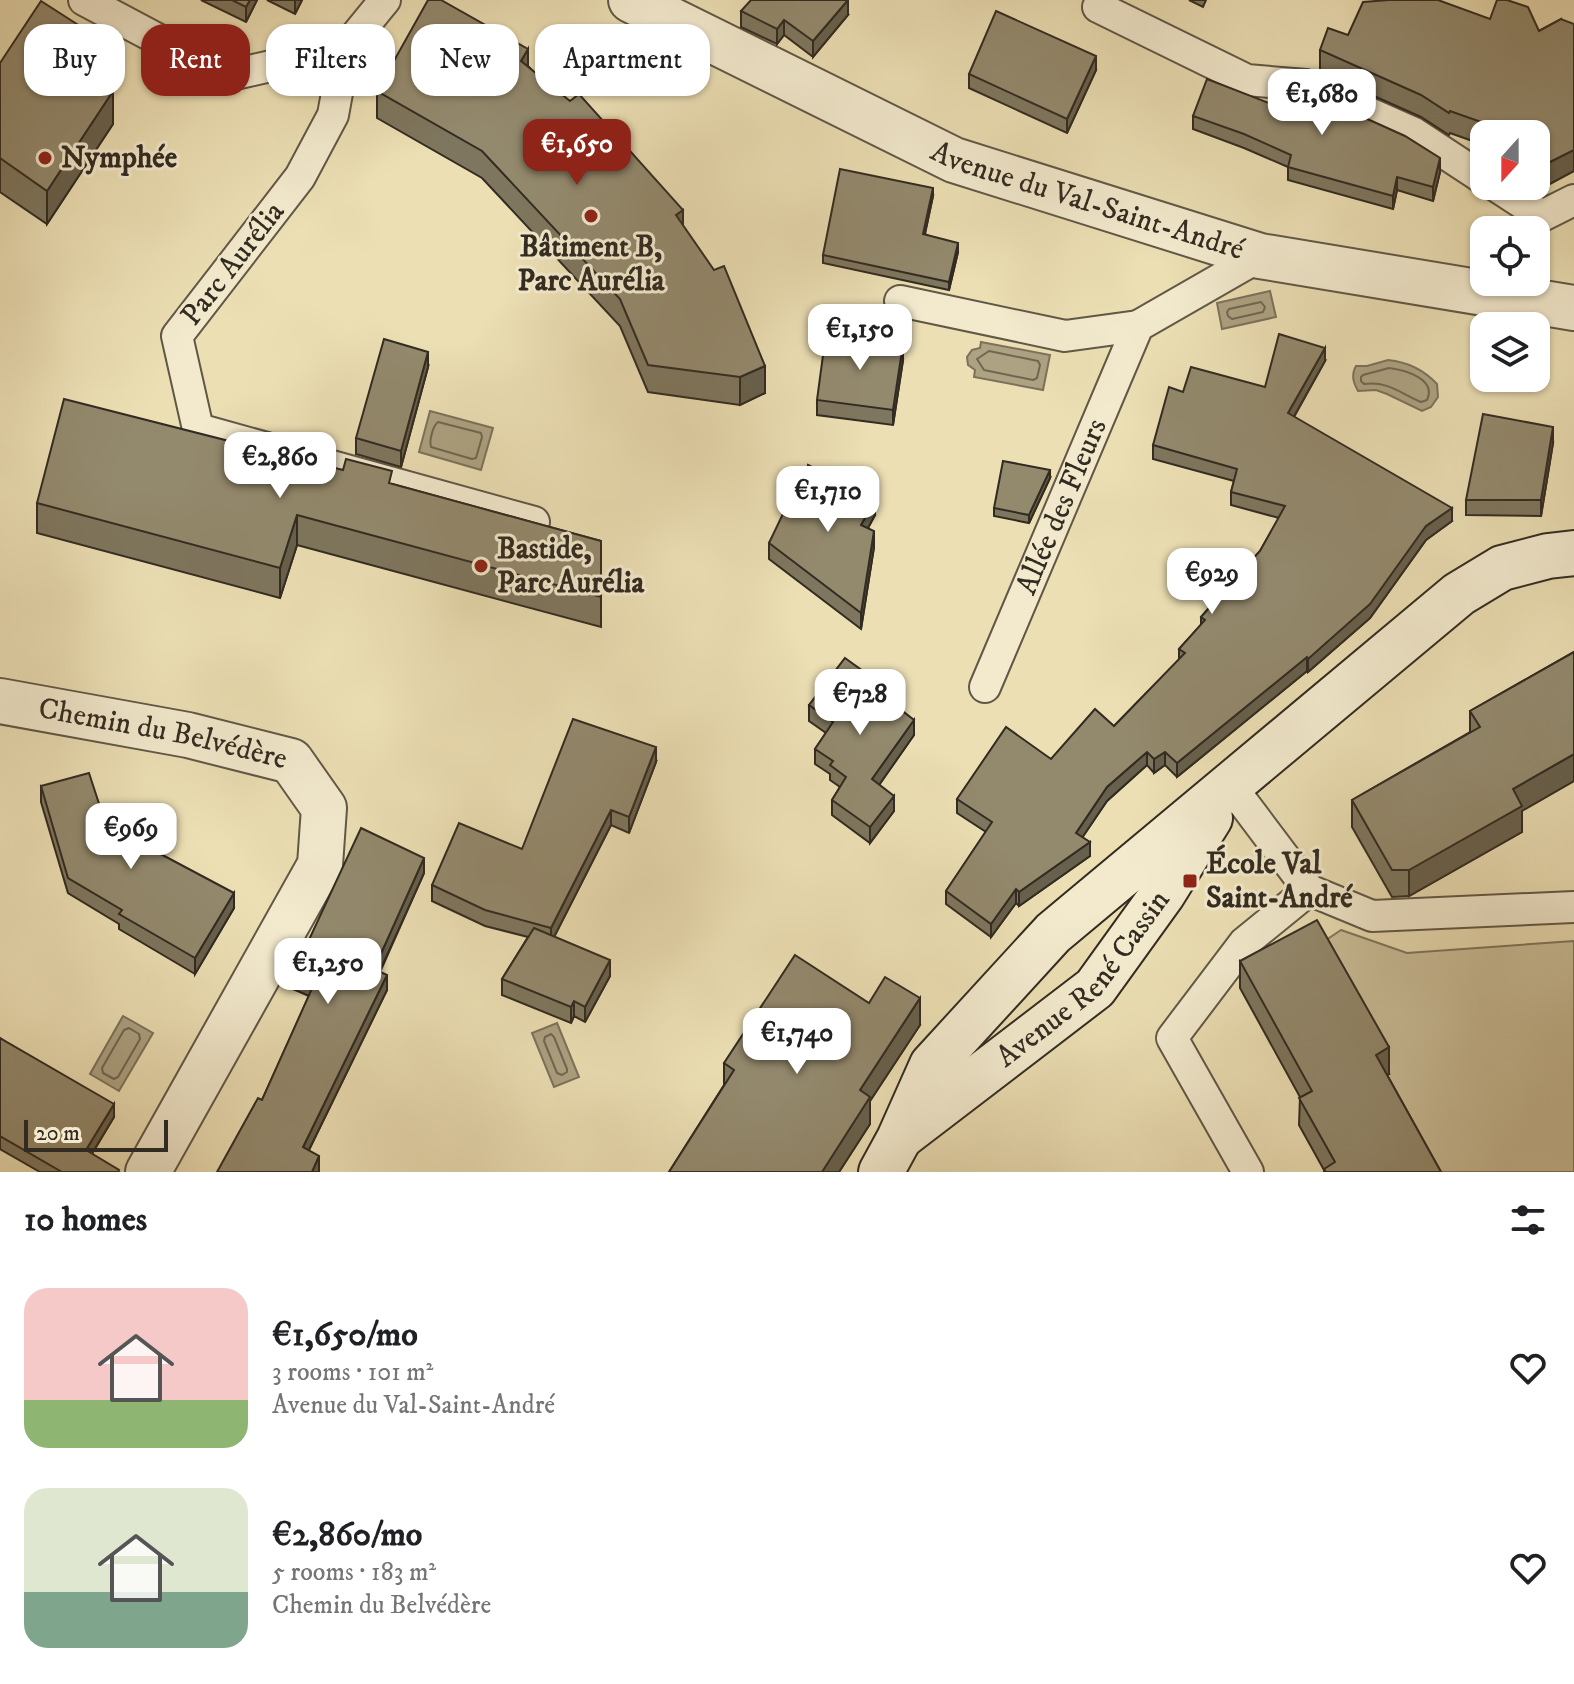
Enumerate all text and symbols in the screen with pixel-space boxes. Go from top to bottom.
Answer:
chip: Buy [24,24,125,96]
chip: Rent [141,24,250,96]
chip: Filters [266,24,395,96]
chip: New [411,24,519,96]
chip: Apartment [535,24,710,96]
pin: €1,680 [1257,69,1387,137]
text: €1,680 [1286,78,1358,111]
pin: €1,650 [512,119,642,187]
north arrow [1470,120,1550,200]
map controls [1470,120,1550,392]
text: €1,650 [541,128,613,161]
street label: Avenue du Val-Saint-André [924,133,1249,269]
place label: Nymphée [61,140,178,177]
marker: Nymphée [36,149,54,167]
street label: Parc Aurélia [173,194,293,333]
marker: Bâtiment B, Parc Aurélia [582,207,600,225]
button: locate [1470,216,1550,296]
place label: Bâtiment B, Parc Aurélia [517,229,666,300]
pin: €1,150 [795,304,925,372]
button: layers [1470,312,1550,392]
text: €1,150 [826,313,894,346]
street label: Allée des Fleurs [1008,413,1115,600]
pin: €2,860 [215,432,345,500]
text: €2,860 [242,441,318,474]
pin: €1,710 [763,466,893,534]
text: €1,710 [794,475,862,508]
place label: Bastide, Parc Aurélia [497,531,645,602]
pin: €929 [1165,548,1259,616]
marker: Bastide, Parc Aurélia [472,557,490,575]
text: €929 [1185,557,1239,590]
pin: €728 [813,669,907,737]
text: €728 [833,678,887,711]
street label: Chemin du Belvédère [36,690,291,778]
pin: €969 [84,803,178,871]
text: €969 [104,812,158,845]
place label: École Val Saint-André [1206,844,1353,917]
marker: École Val Saint-André [1181,872,1199,890]
street label: Avenue René Cassin [989,883,1178,1075]
pin: €1,250 [263,938,393,1006]
text: €1,250 [292,947,364,980]
pin: €1,740 [732,1008,862,1076]
text: €1,740 [761,1017,833,1050]
scale bar [24,1116,168,1152]
text: 20 m [36,1120,80,1147]
icon: filters [1506,1198,1550,1242]
text: 10 homes [24,1199,147,1241]
text: €1,650/mo [272,1314,418,1356]
icon: home [88,1320,184,1416]
icon: heart [1506,1346,1550,1390]
text: 3 rooms · 101 m² [272,1356,433,1389]
text: Avenue du Val-Saint-André [272,1389,555,1422]
text: €2,860/mo [272,1514,422,1556]
icon: home [88,1520,184,1616]
icon: heart [1506,1546,1550,1590]
text: 5 rooms · 183 m² [272,1556,436,1589]
text: Chemin du Belvédère [272,1589,491,1622]

